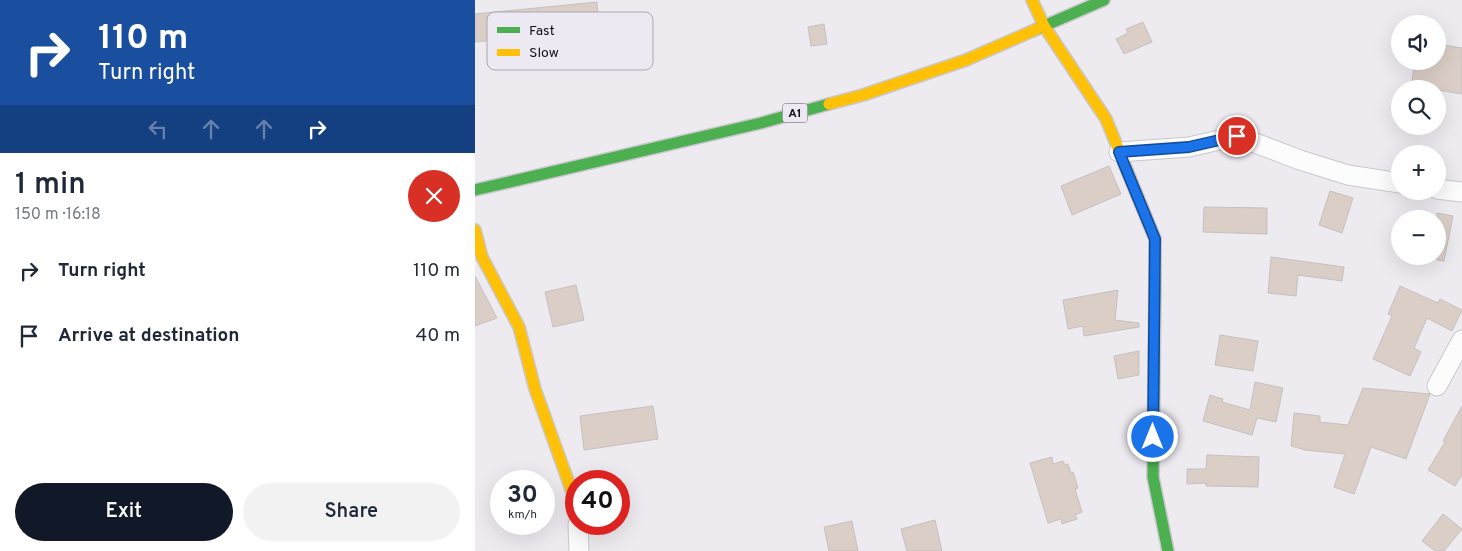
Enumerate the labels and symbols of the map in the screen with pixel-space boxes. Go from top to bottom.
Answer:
legend [487,12,653,70]
text: Fast [529,23,555,40]
text: Slow [529,45,559,62]
road number: A1 [783,104,807,122]
pin [1216,115,1258,157]
position arrow [1126,410,1178,462]
speed limit sign: 40 [565,470,630,535]

